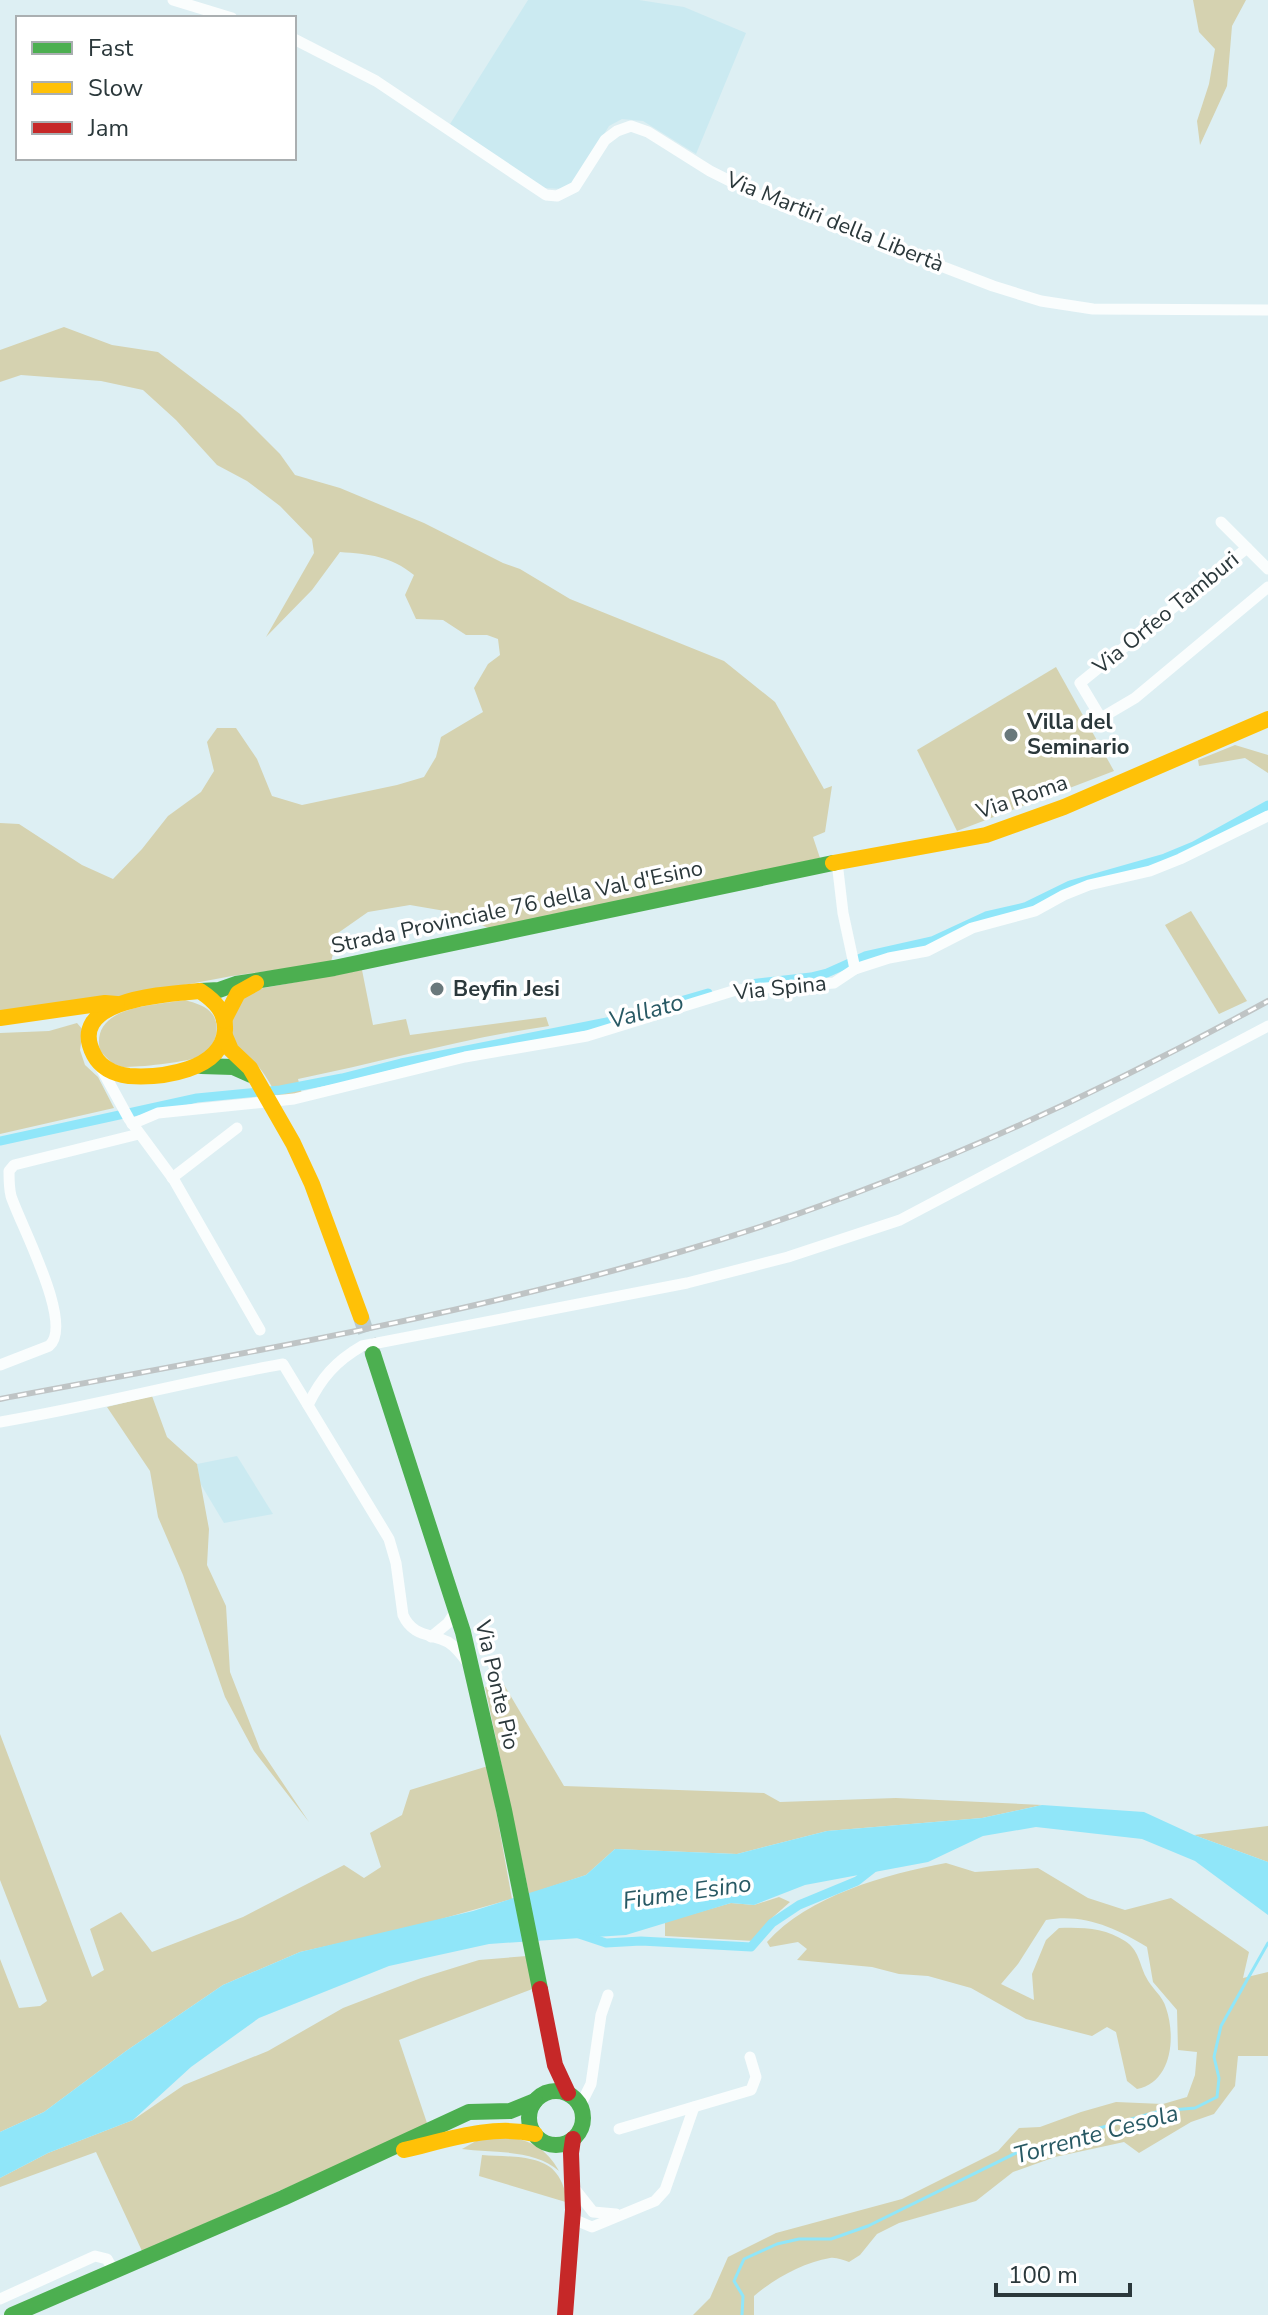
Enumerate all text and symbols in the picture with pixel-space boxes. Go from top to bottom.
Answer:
legend [16,16,296,160]
text: Fast [88,32,134,64]
text: Slow [88,72,143,104]
text: Jam [87,112,129,144]
street label: Via Martiri della Libertà [721,164,948,279]
street label: Via Orfeo Tamburi [1086,545,1245,682]
place label: Villa del Seminario [1026,707,1130,762]
marker: Villa del Seminario [1002,726,1020,744]
street label: Via Roma [971,767,1072,827]
street label: Strada Provinciale 76 della Val d'Esino [328,853,706,961]
street label: Via Spina [731,968,828,1008]
place label: Beyfin Jesi [453,974,560,1004]
marker: Beyfin Jesi [428,980,446,998]
water label: Vallato [605,986,687,1036]
street label: Via Ponte Pio [467,1616,526,1753]
water label: Fiume Esino [621,1867,753,1917]
water label: Torrente Cesola [1010,2097,1182,2171]
scale bar [996,2247,1130,2297]
text: 100 m [1008,2259,1078,2291]

